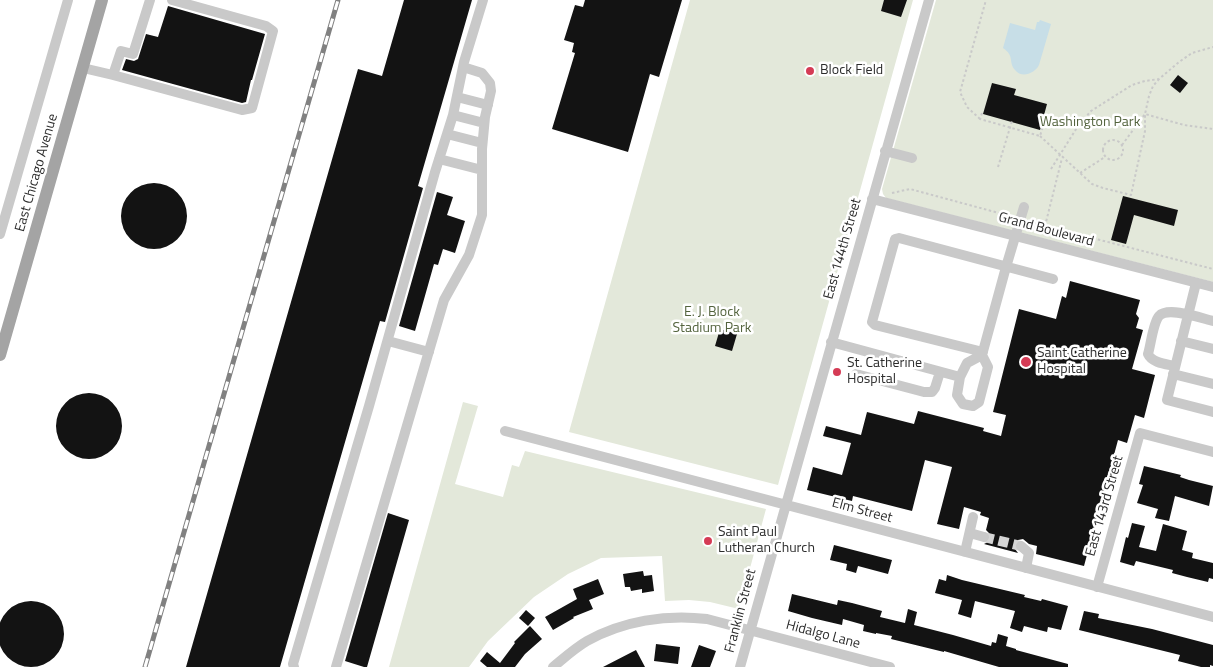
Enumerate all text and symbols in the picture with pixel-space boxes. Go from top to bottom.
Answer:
place label: Block Field [820,63,883,79]
marker: Block Field [804,65,816,77]
street label: East Chicago Avenue [12,112,62,234]
park label: Washington Park [1040,115,1140,131]
street label: East 144th Street [821,197,865,301]
street label: Grand Boulevard [997,209,1095,251]
park label: E. J. Block Stadium Park [673,305,751,338]
place label: Saint Catherine Hospital [1037,346,1127,378]
marker: Saint Catherine Hospital [1019,355,1033,369]
place label: St. Catherine Hospital [847,356,922,388]
marker: St. Catherine Hospital [831,366,843,378]
street label: East 143rd Street [1083,454,1127,558]
street label: Elm Street [830,495,894,527]
place label: Saint Paul Lutheran Church [718,525,815,558]
marker: Saint Paul Lutheran Church [702,535,714,547]
street label: Franklin Street [722,567,760,655]
street label: Hidalgo Lane [784,617,862,653]

